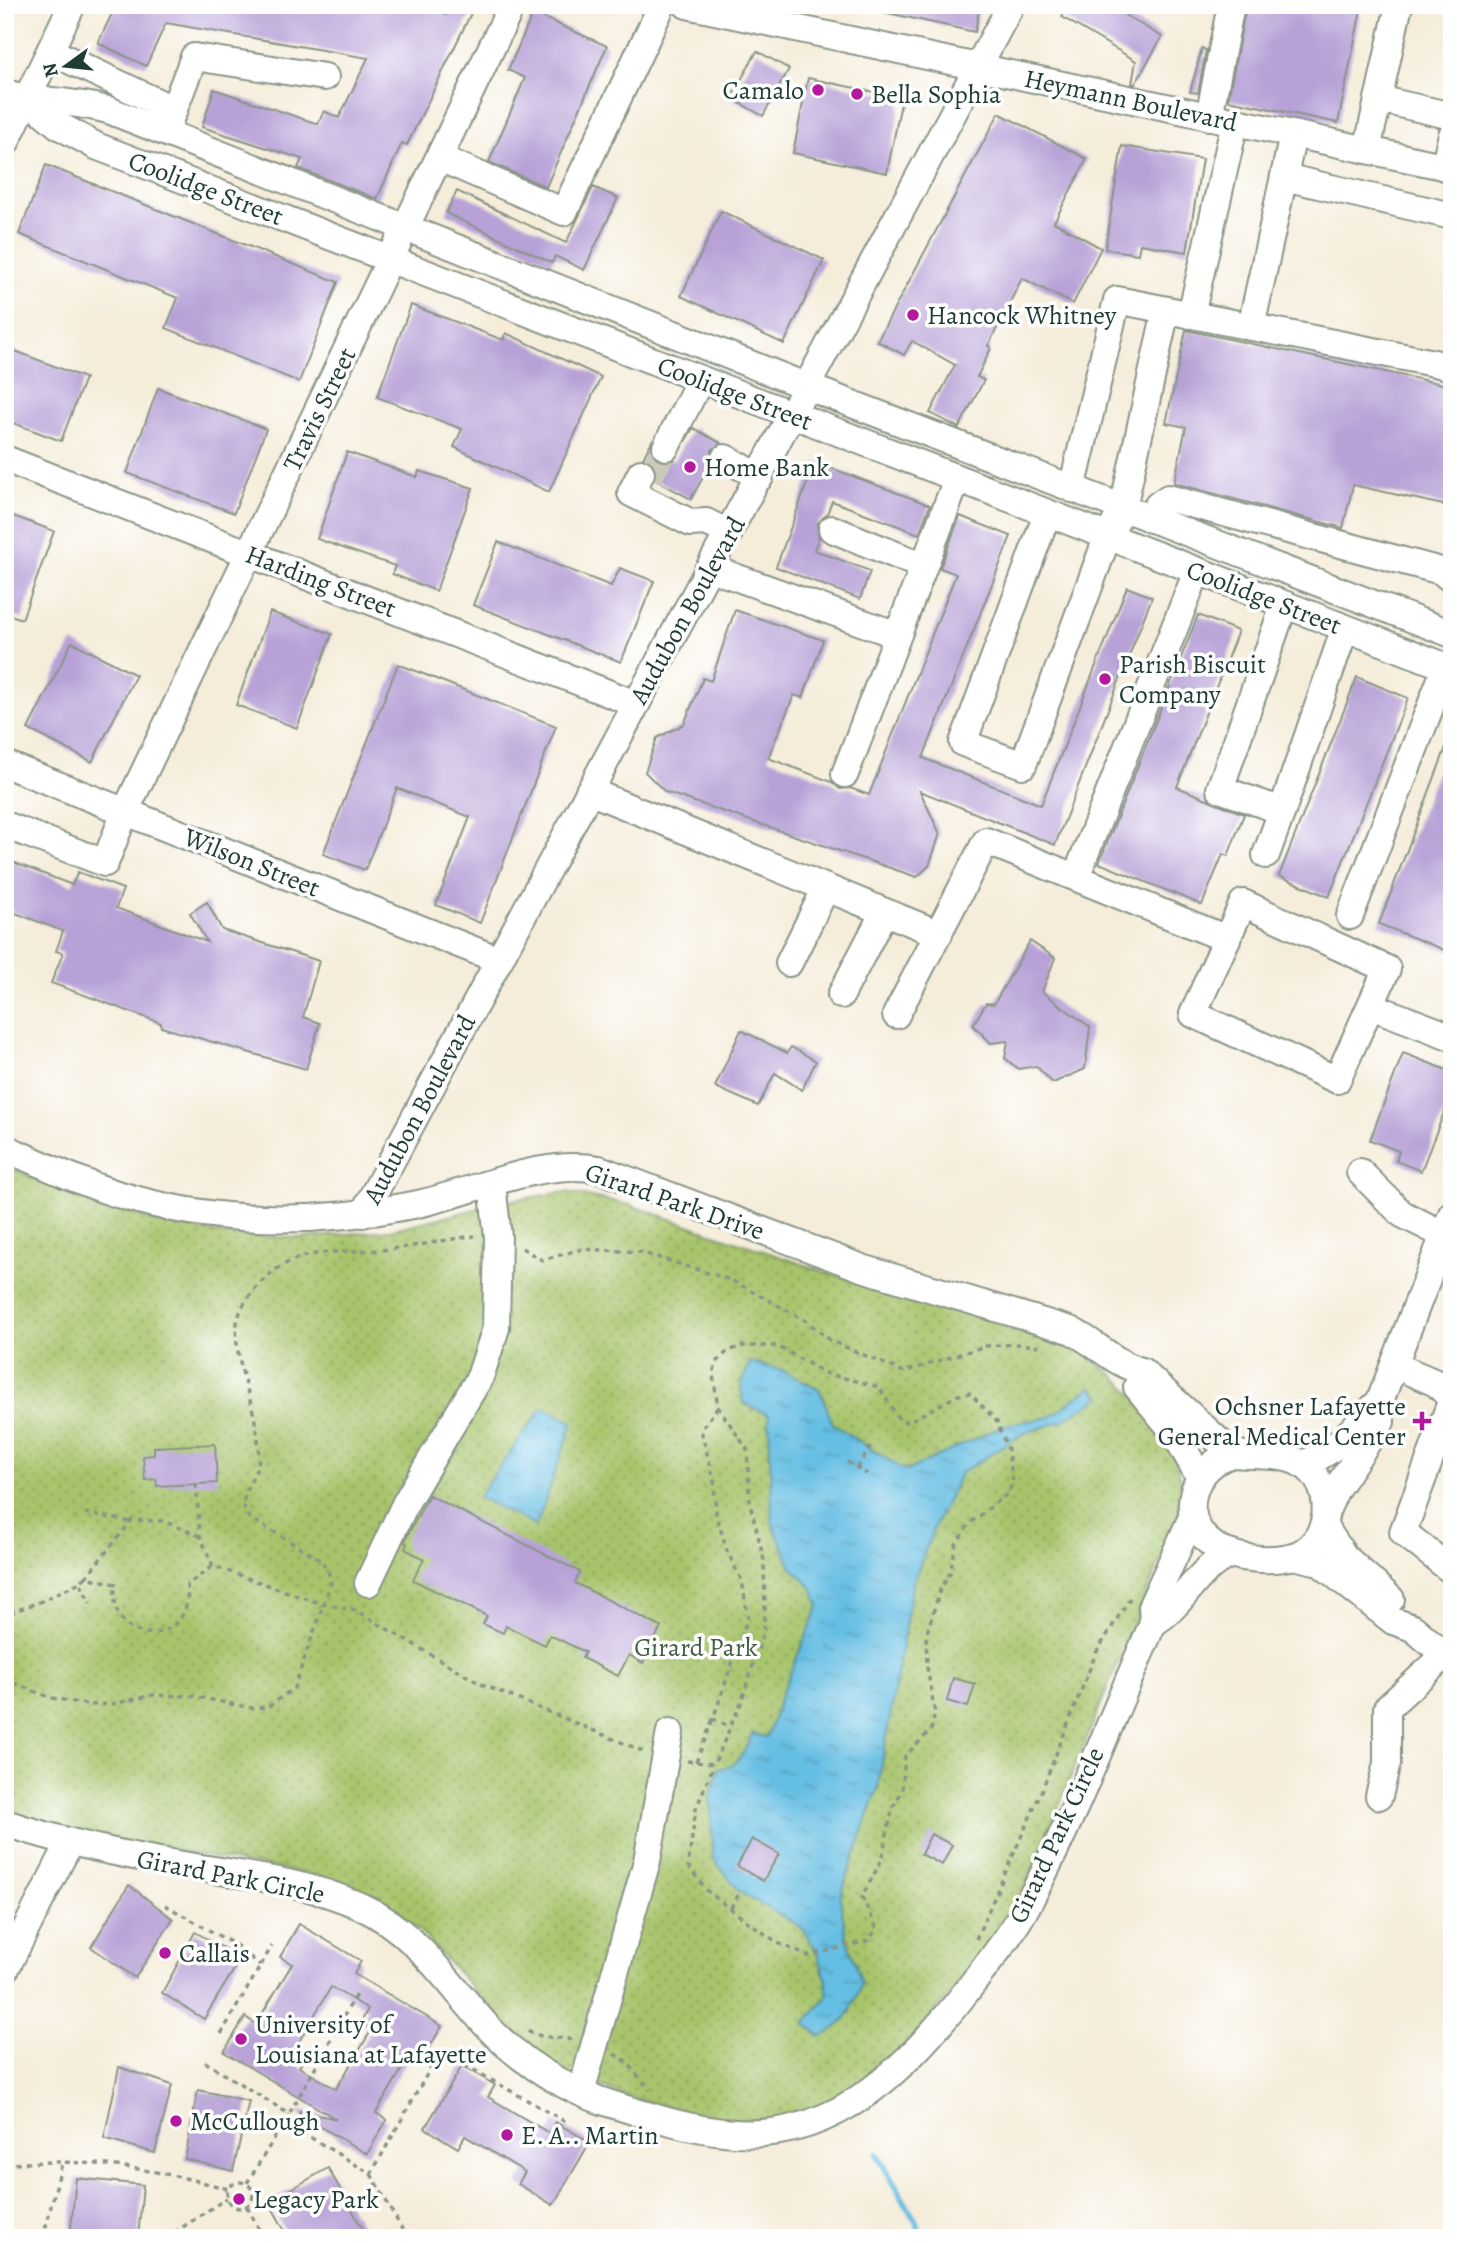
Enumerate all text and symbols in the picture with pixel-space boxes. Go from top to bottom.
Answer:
north arrow [32,32,102,102]
text: N [36,60,65,80]
street label: Heymann Boulevard [1021,61,1241,140]
place label: Camalo [723,73,804,108]
place label: Bella Sophia [871,77,1001,112]
marker: Camalo [810,82,826,98]
marker: Bella Sophia [849,86,865,102]
street label: Coolidge Street [123,143,289,234]
place label: Hancock Whitney [927,298,1117,333]
marker: Hancock Whitney [905,307,921,323]
street label: Travis Street [275,341,365,477]
street label: Coolidge Street [652,348,818,439]
place label: Home Bank [704,450,829,485]
marker: Home Bank [682,459,698,475]
street label: Audubon Boulevard [621,510,754,711]
street label: Harding Street [241,537,401,626]
street label: Coolidge Street [1181,552,1347,643]
place label: Parish Biscuit Company [1119,647,1266,712]
marker: Parish Biscuit Company [1097,671,1113,687]
street label: Wilson Street [178,819,325,906]
street label: Audubon Boulevard [354,1008,484,1211]
street label: Girard Park Drive [581,1154,769,1248]
place label: Ochsner Lafayette General Medical Center [1158,1389,1406,1454]
marker: Ochsner Lafayette General Medical Center [1412,1411,1432,1431]
park label: Girard Park [634,1630,758,1665]
street label: Girard Park Circle [1000,1741,1113,1929]
street label: Girard Park Circle [134,1841,328,1912]
place label: Callais [179,1936,250,1971]
marker: Callais [157,1945,173,1961]
place label: University of Louisiana at Lafayette [255,2007,487,2072]
marker: University of Louisiana at Lafayette [233,2031,249,2047]
place label: McCullough [190,2104,320,2139]
marker: McCullough [168,2113,184,2129]
place label: E. A.. Martin [521,2118,659,2153]
marker: E. A.. Martin [499,2127,515,2143]
place label: Legacy Park [253,2182,379,2217]
marker: Legacy Park [231,2191,247,2207]

